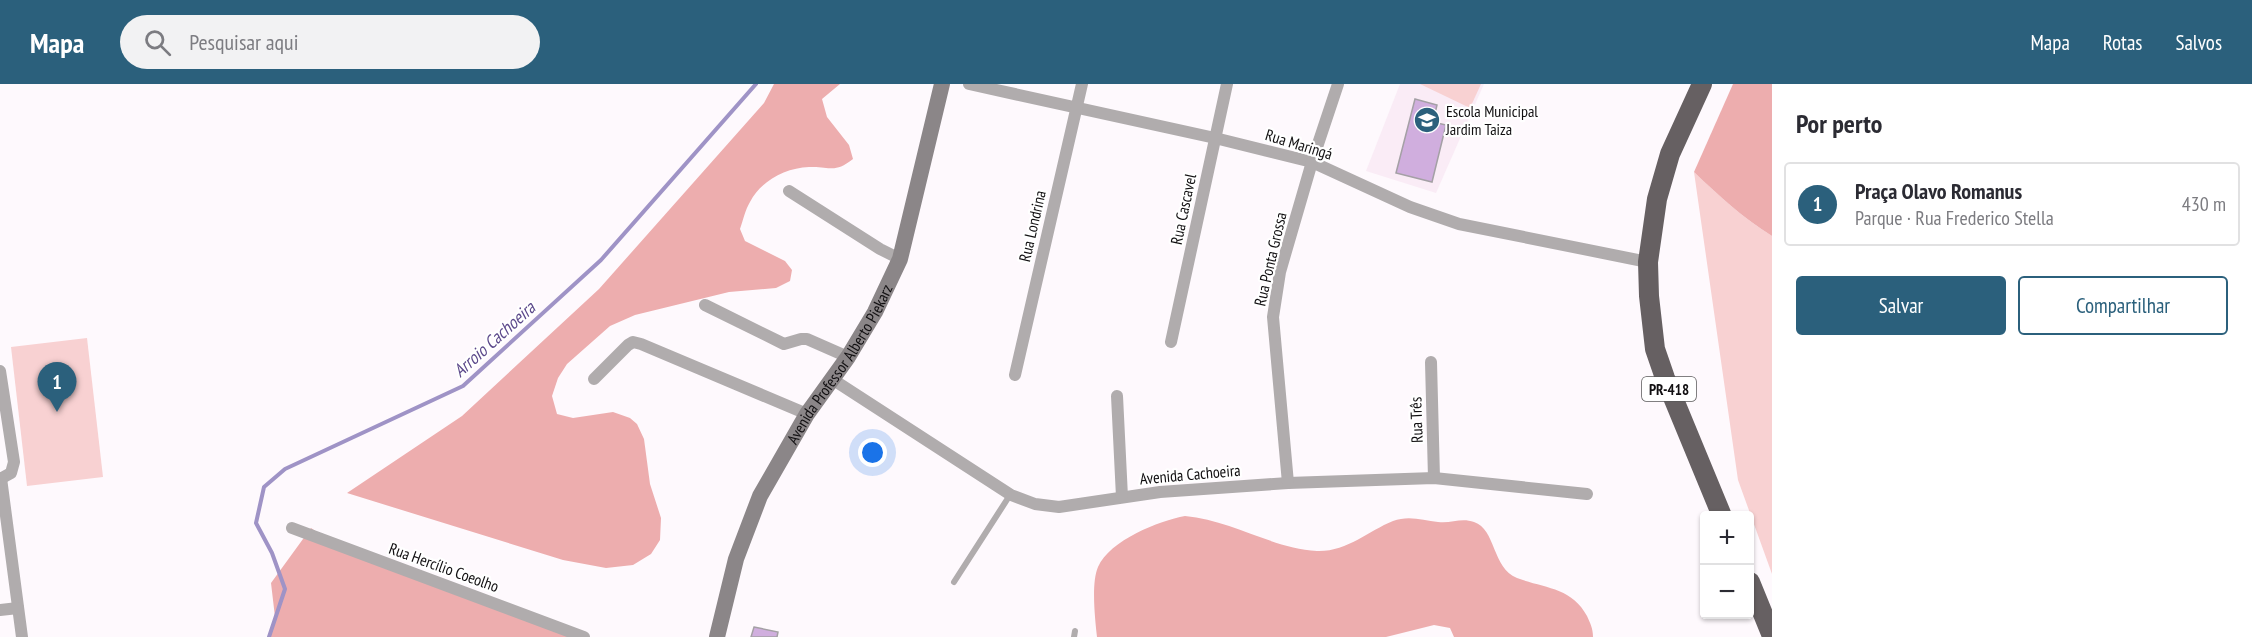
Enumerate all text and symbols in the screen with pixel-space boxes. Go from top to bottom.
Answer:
search box [120,15,540,69]
text: Mapa [30,24,84,61]
icon: search [141,26,174,59]
text: Pesquisar aqui [189,28,298,56]
text: Mapa [2030,29,2070,56]
text: Rotas [2103,29,2142,56]
text: Salvos [2175,29,2222,56]
place label: Escola Municipal Jardim Taiza [1445,101,1538,139]
school or university icon: Escola Municipal Jardim Taiza [1412,105,1442,135]
text: Por perto [1796,107,1882,140]
street label: Rua Maringá [1263,124,1335,164]
street label: Rua Cascavel [1166,171,1200,246]
text: Praça Olavo Romanus [1855,177,2022,205]
street label: Rua Londrina [1014,188,1050,264]
text: 1 [1813,191,1822,217]
text: 430 m [2182,191,2226,217]
text: Parque · Rua Frederico Stella [1855,205,2054,231]
street label: Rua Ponta Grossa [1249,210,1291,308]
button: Salvar [1796,276,2006,335]
button: Compartilhar [2018,276,2228,335]
street label: Avenida Professor Alberto Piekarz [782,281,897,447]
water label: Arroio Cachoeira [448,296,540,382]
pin: 1 [38,362,76,412]
road number: PR-418 [1642,377,1696,401]
street label: Rua Três [1405,397,1427,443]
your location [858,438,887,467]
street label: Avenida Cachoeira [1139,460,1241,488]
map controls [1700,511,1754,619]
button: + [1700,511,1754,565]
street label: Rua Hercílio Coeolho [386,538,502,596]
button: − [1700,565,1754,619]

